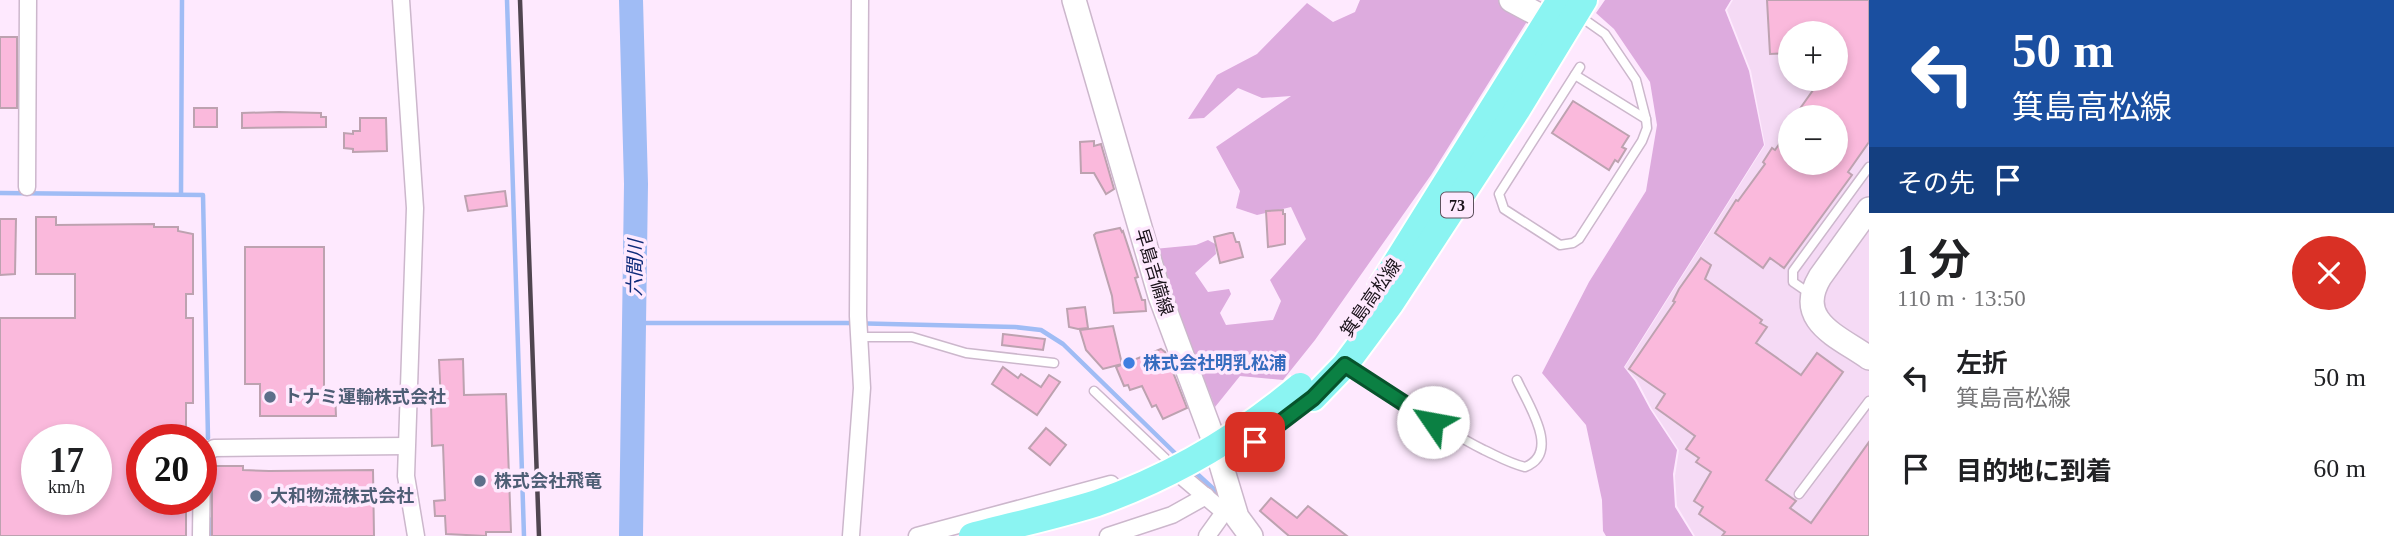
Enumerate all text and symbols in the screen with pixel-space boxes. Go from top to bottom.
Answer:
map controls [1778,21,1848,175]
button: + [1778,21,1848,91]
text: 50 m [2012,23,2114,78]
icon: left [1897,28,1988,119]
text: 箕島高松線 [2012,89,2172,125]
button: − [1778,105,1848,175]
icon: arrive [1989,161,2027,199]
text: その先 [1897,169,1975,198]
road number: 73 [1441,192,1473,218]
street label: 早島吉備線 [1131,226,1177,318]
button: close [2292,236,2366,310]
water label: 六間川 [624,237,646,297]
text: 1 分 [1897,237,1971,283]
street label: 箕島高松線 [1337,255,1405,341]
text: 110 m · 13:50 [1897,286,2026,311]
text: 左折 [1956,349,2008,378]
place label: 株式会社明乳松浦 [1143,353,1287,373]
marker: 株式会社明乳松浦 [1121,355,1137,371]
icon: left [1897,359,1935,397]
text: 50 m [2313,363,2366,392]
position arrow [1396,385,1470,459]
text: 箕島高松線 [1956,386,2071,411]
place label: トナミ運輸株式会社 [284,387,446,407]
marker: トナミ運輸株式会社 [262,389,278,405]
pin [1225,412,1285,472]
icon: arrive [1236,423,1274,461]
speed limit sign: 20 [126,424,217,515]
text: 17 [49,441,84,480]
icon: arrive [1897,450,1935,488]
text: 60 m [2313,454,2366,483]
text: 目的地に到着 [1956,457,2112,486]
place label: 株式会社飛竜 [494,471,602,491]
marker: 株式会社飛竜 [472,473,488,489]
text: km/h [48,477,85,497]
place label: 大和物流株式会社 [270,486,414,506]
marker: 大和物流株式会社 [248,488,264,504]

